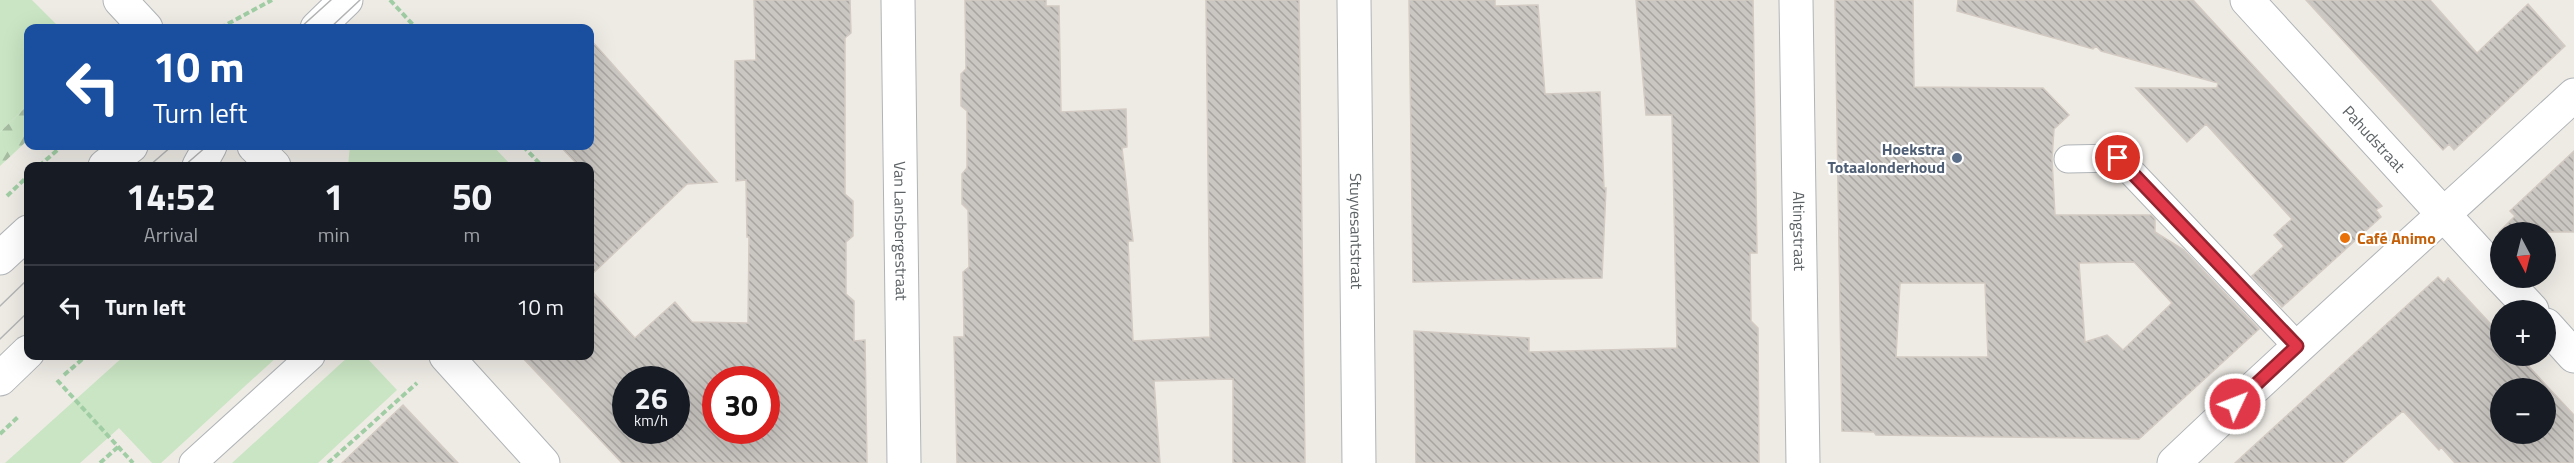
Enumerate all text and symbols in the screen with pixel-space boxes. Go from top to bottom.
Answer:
text: 10 m [153,34,245,98]
icon: left [54,48,132,126]
text: Turn left [153,92,247,133]
street label: Pahudstraat [2337,100,2411,178]
pin [2092,132,2143,183]
place label: Hoekstra Totaalonderhoud [1827,137,1945,179]
icon: arrive [2101,141,2134,174]
marker: Hoekstra Totaalonderhoud [1950,151,1964,165]
street label: Van Lansbergestraat [888,161,914,301]
text: 14:52 [126,169,216,224]
text: 1 [324,169,344,224]
text: 50 [452,169,492,224]
street label: Stuyvesantstraat [1344,173,1369,289]
street label: Altingstraat [1787,191,1812,271]
text: Arrival [144,219,198,250]
text: min [318,219,350,250]
text: m [463,219,480,250]
north arrow [2490,222,2556,288]
map controls [2490,222,2556,444]
place label: Café Animo [2357,226,2436,250]
marker: Café Animo [2338,231,2352,245]
text: Turn left [105,290,186,324]
text: 10 m [516,290,564,324]
icon: left [54,291,87,324]
button: + [2490,300,2556,366]
speed limit sign: 30 [702,366,780,444]
position arrow [2203,372,2267,436]
text: 26 [634,375,668,421]
button: − [2490,378,2556,444]
text: km/h [634,409,668,432]

